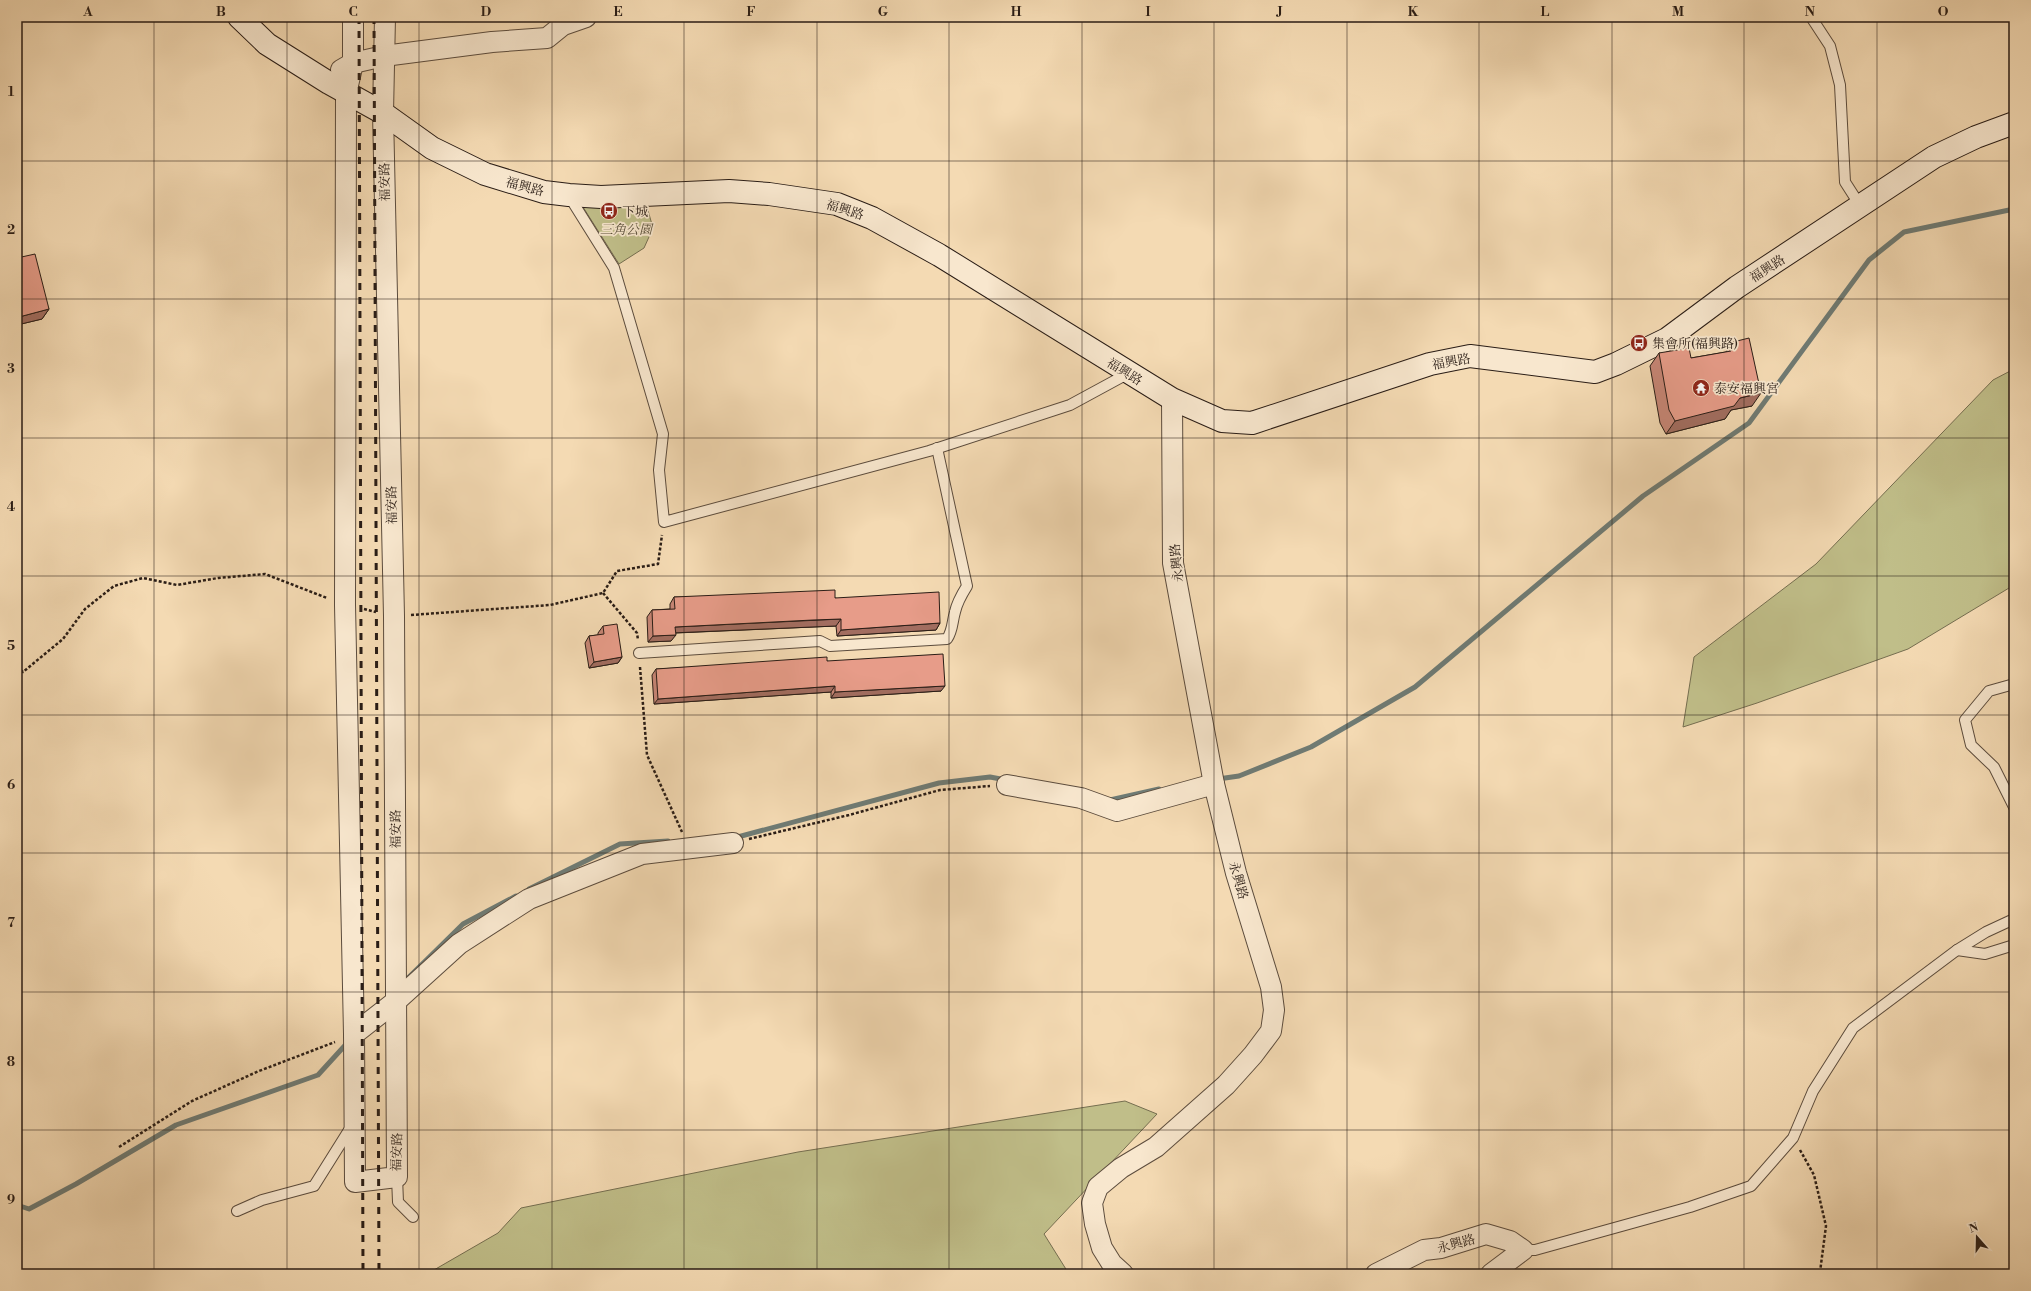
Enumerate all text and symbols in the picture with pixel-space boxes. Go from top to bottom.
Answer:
text: A [82,4,93,20]
text: B [216,4,226,20]
text: C [348,4,358,20]
text: D [481,4,491,20]
text: E [613,4,623,20]
text: F [746,4,756,20]
text: G [878,4,889,20]
text: H [1011,4,1022,20]
text: I [1145,4,1151,20]
text: J [1275,4,1283,20]
text: K [1408,4,1419,20]
text: L [1541,4,1550,20]
text: M [1672,4,1684,20]
text: N [1805,4,1816,20]
text: O [1938,4,1949,20]
text: 1 [8,84,15,100]
street label: 福安路 [377,162,393,202]
street label: 福興路 [504,174,546,200]
street label: 福興路 [824,196,866,224]
bus stop icon: 下城 [599,201,619,221]
place label: 下城 [622,204,648,220]
text: 2 [7,222,15,238]
park label: 三角公園 [600,222,654,238]
street label: 福興路 [1747,252,1788,286]
bus stop icon: 集會所(福興路) [1629,333,1649,353]
place label: 集會所(福興路) [1652,336,1738,352]
street label: 福興路 [1431,351,1472,373]
street label: 福興路 [1104,355,1145,389]
text: 3 [7,361,15,377]
temple icon: 泰安福興宮 [1691,378,1711,398]
place label: 泰安福興宮 [1714,381,1779,397]
street label: 福安路 [384,485,400,525]
text: 4 [7,499,16,515]
street label: 永興路 [1167,543,1187,583]
text: 5 [7,638,15,654]
text: 6 [7,777,15,793]
street label: 福安路 [388,809,404,849]
street label: 永興路 [1225,859,1251,901]
text: 7 [7,915,15,931]
text: 8 [7,1054,15,1070]
street label: 福安路 [388,1132,406,1172]
text: 9 [7,1192,15,1208]
north arrow [1957,1217,1997,1257]
text: N [1967,1220,1981,1237]
street label: 永興路 [1435,1231,1477,1257]

